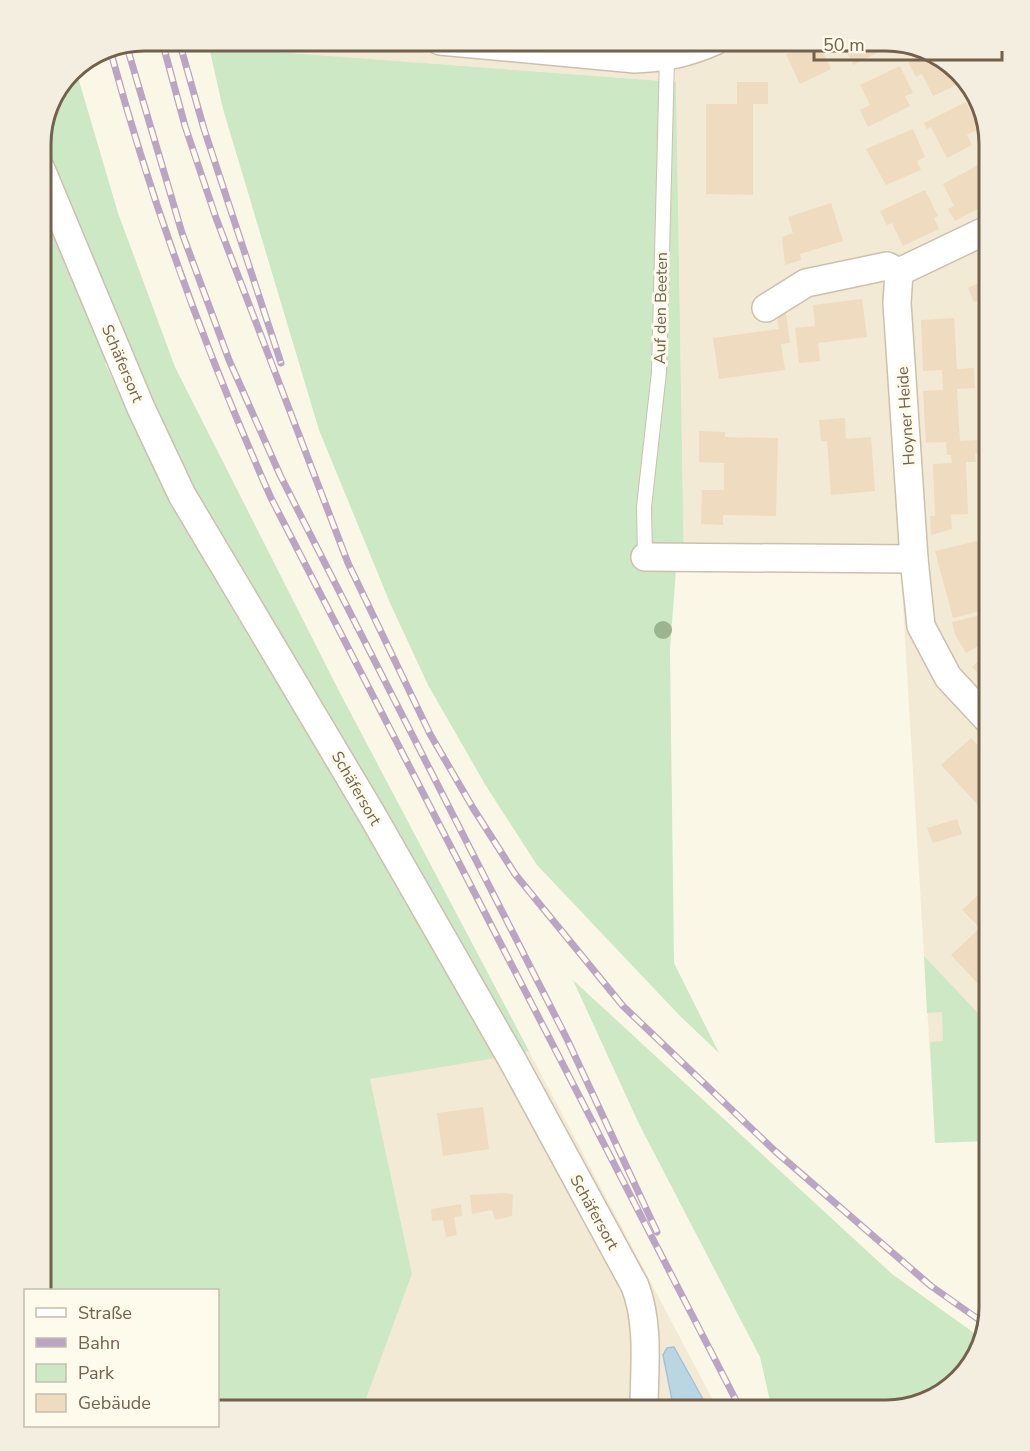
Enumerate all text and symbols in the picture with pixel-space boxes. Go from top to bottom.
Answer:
scale bar [814,24,1002,62]
text: 50 m [823,33,865,57]
street label: Auf den Beeten [649,252,673,364]
street label: Schäfersort [96,321,148,406]
street label: Hoyner Heide [892,366,920,466]
street label: Schäfersort [326,747,386,830]
street label: Schäfersort [565,1171,624,1254]
legend [24,1289,219,1427]
text: Straße [78,1301,132,1325]
text: Bahn [78,1331,120,1355]
text: Park [78,1361,115,1385]
text: Gebäude [78,1391,151,1415]

